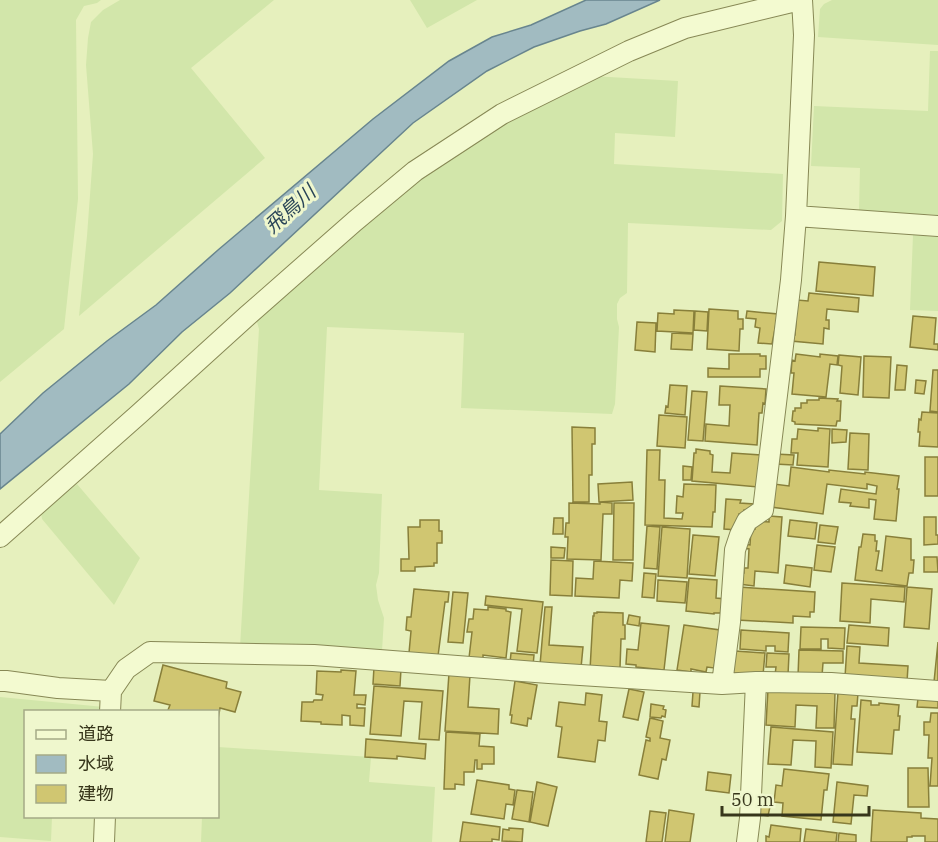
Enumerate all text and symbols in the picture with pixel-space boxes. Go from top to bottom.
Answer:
water label: 飛鳥川 [258,177,322,239]
legend [24,710,219,818]
text: 道路 [78,722,114,745]
text: 水域 [78,752,114,775]
scale bar [722,779,869,817]
text: 建物 [78,782,114,805]
text: 50 m [731,788,774,811]

